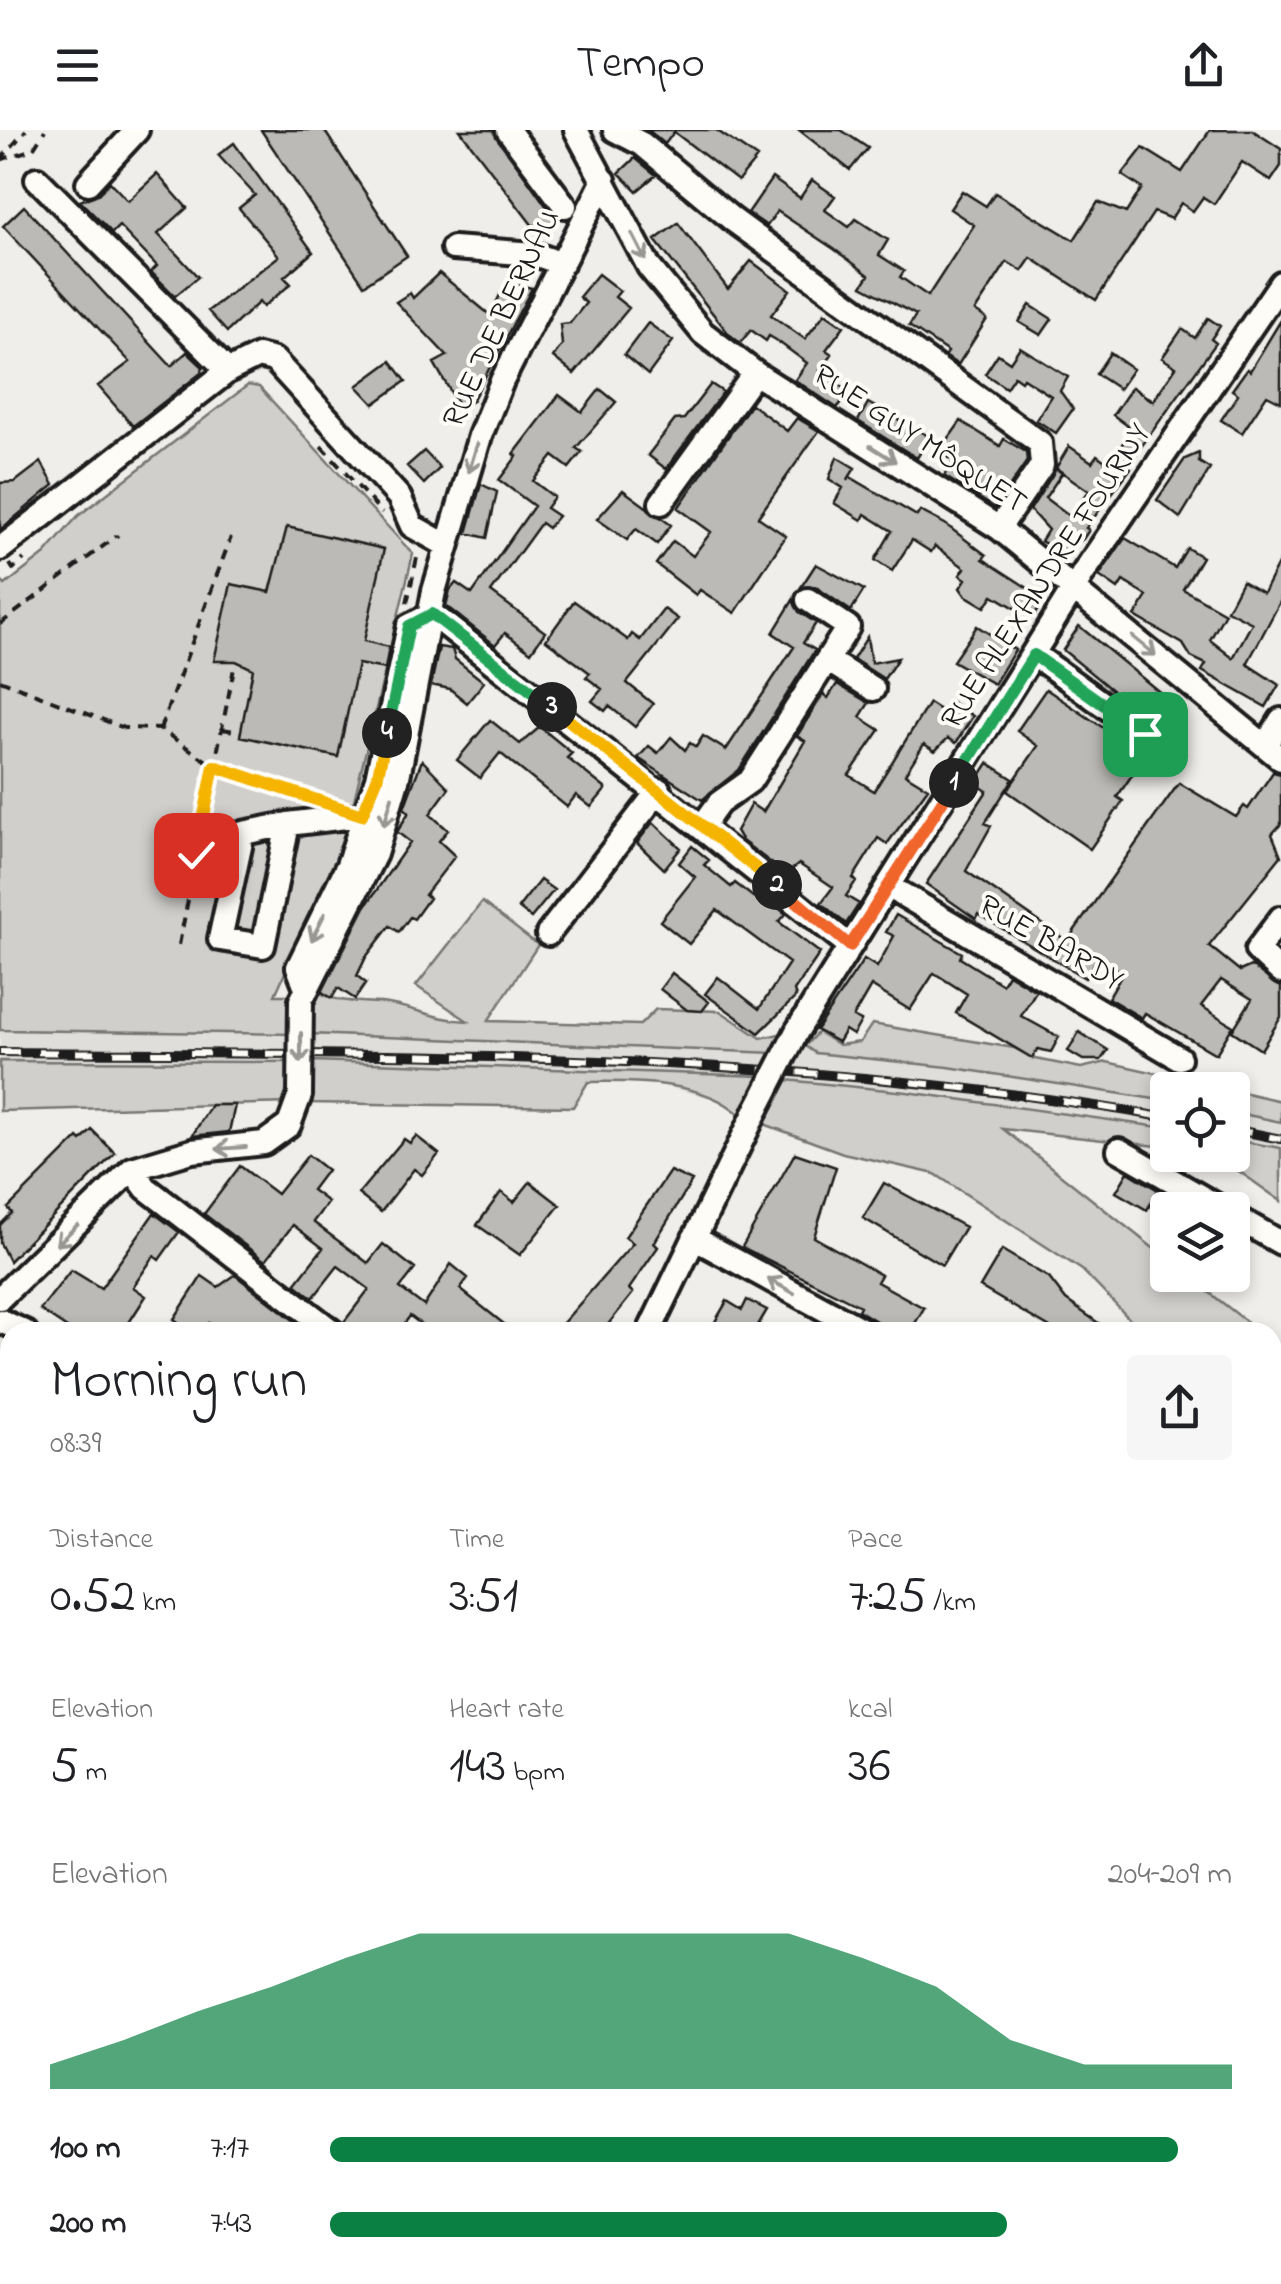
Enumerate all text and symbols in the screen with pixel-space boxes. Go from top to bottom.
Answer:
text: Tempo [576,32,705,98]
icon: menu [50,38,105,93]
icon: share [1176,38,1231,93]
street label: RUE DE BERNAU [432,202,574,436]
one-way arrow [630,231,649,261]
street label: RUE GUY MÔQUET [803,353,1035,527]
street label: RUE ALEXANDRE FOURNY [930,415,1164,739]
one-way arrow [463,442,481,474]
one-way arrow [868,444,897,464]
one-way arrow [1131,635,1157,657]
pin: 3 [527,682,577,732]
text: 3 [546,686,558,727]
pin [1103,692,1188,777]
icon: arrive [1118,707,1173,762]
pin: 4 [362,708,412,758]
text: 4 [381,712,393,753]
pin: 1 [929,758,979,808]
text: 1 [950,762,958,803]
one-way arrow [378,795,396,827]
pin [154,813,239,898]
icon: check [169,828,224,883]
pin: 2 [752,860,802,910]
text: 2 [770,864,784,905]
street label: RUE BARDY [969,884,1131,1005]
one-way arrow [308,912,327,942]
one-way arrow [291,1031,310,1063]
map controls [1150,1072,1250,1292]
button: locate [1150,1072,1250,1172]
one-way arrow [215,1139,247,1158]
button: layers [1150,1192,1250,1292]
one-way arrow [56,1222,80,1246]
one-way arrow [766,1275,796,1295]
text: Morning run [50,1343,307,1423]
button: share [1127,1355,1232,1460]
text: 08:39 [50,1421,101,1468]
text: Distance [50,1520,153,1561]
text: Time [449,1520,504,1561]
text: Pace [848,1520,903,1561]
text: 0.52 [50,1561,135,1634]
text: 3:51 [449,1561,518,1634]
text: 7:25 [848,1561,926,1634]
text: km [135,1583,176,1624]
text: /km [926,1583,976,1624]
text: Elevation [50,1690,153,1731]
text: Heart rate [449,1690,564,1731]
text: kcal [848,1690,893,1731]
text: 5 [50,1731,79,1804]
text: 143 [449,1731,506,1804]
text: 36 [848,1731,891,1804]
text: m [79,1753,107,1794]
text: bpm [506,1753,565,1794]
text: Elevation [50,1852,168,1899]
text: 204–209 m [1108,1852,1232,1899]
text: 100 m [50,2126,121,2173]
text: 7:17 [210,2126,249,2173]
text: 200 m [50,2201,126,2248]
text: 7:43 [210,2201,252,2248]

